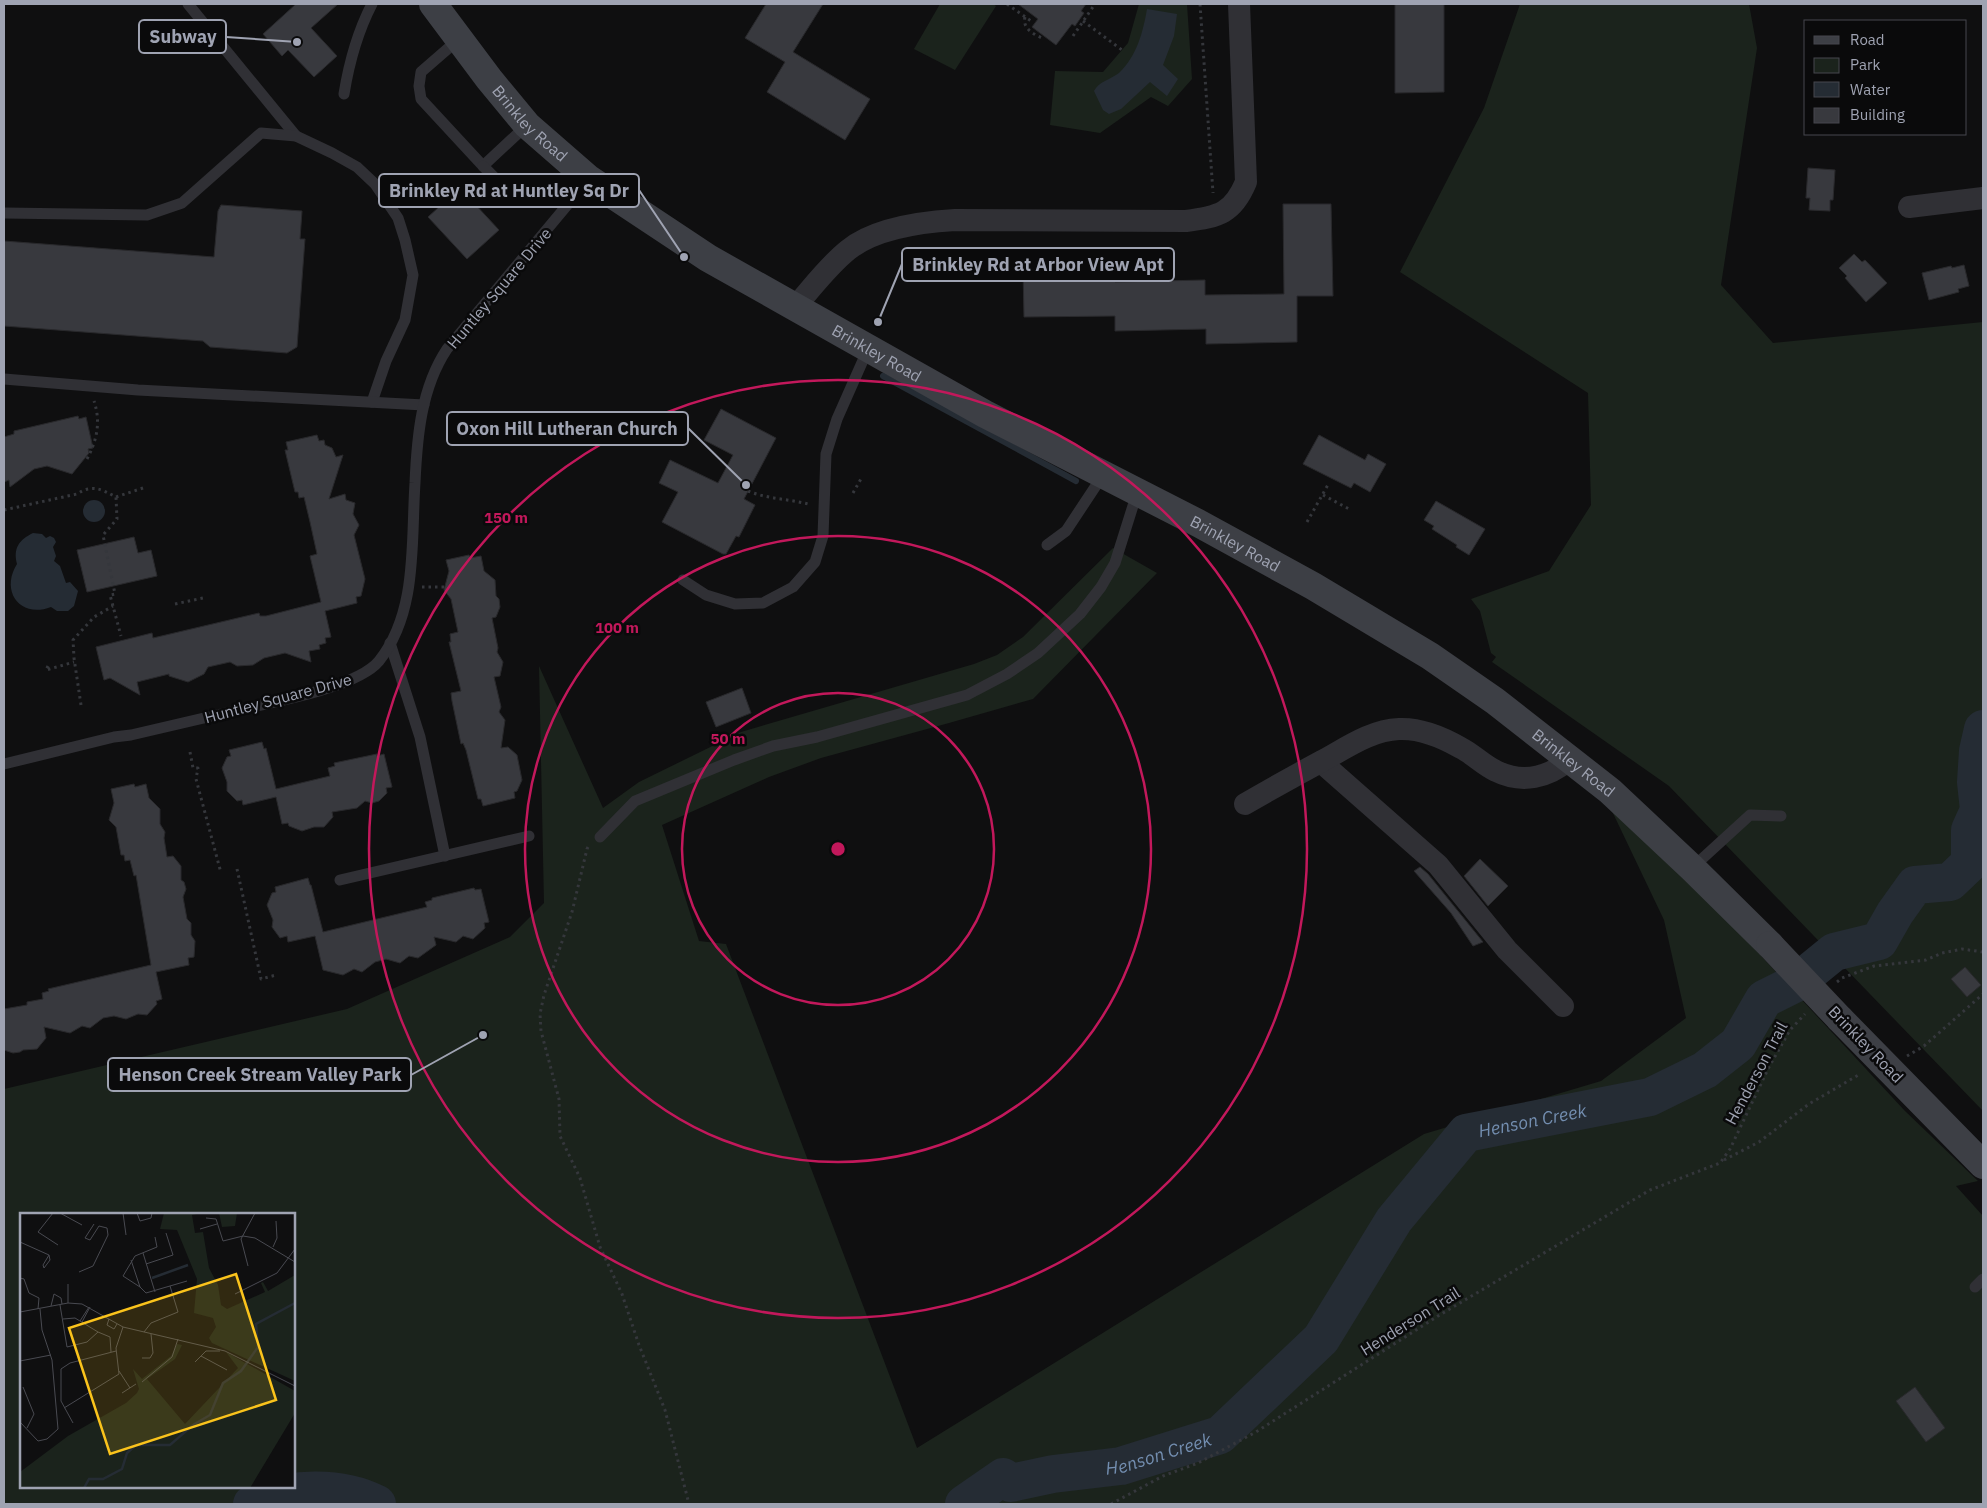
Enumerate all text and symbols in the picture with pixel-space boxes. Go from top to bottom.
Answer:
callout: Subway [139,20,226,53]
legend [1804,20,1967,135]
text: Subway [149,25,217,48]
text: Road [1850,30,1885,49]
text: Park [1850,55,1880,74]
text: Water [1850,80,1891,99]
street label: Brinkley Road [488,81,572,166]
text: Building [1850,105,1905,124]
callout: Brinkley Rd at Huntley Sq Dr [379,174,639,207]
text: Brinkley Rd at Huntley Sq Dr [389,179,629,202]
street label: Huntley Square Drive [443,223,556,353]
callout: Brinkley Rd at Arbor View Apt [902,248,1174,281]
text: Brinkley Rd at Arbor View Apt [912,253,1164,276]
street label: Brinkley Road [828,320,925,386]
callout: Oxon Hill Lutheran Church [447,412,688,445]
text: Oxon Hill Lutheran Church [456,417,678,440]
text: 150 m [484,508,528,527]
street label: Brinkley Road [1187,511,1284,576]
text: 100 m [595,618,639,637]
street label: Huntley Square Drive [202,669,354,727]
street label: Brinkley Road [1528,724,1619,801]
text: 50 m [711,729,745,748]
centre of rings [829,840,847,858]
street label: Brinkley Road [1824,1001,1908,1087]
street label: Henderson Trail [1720,1018,1792,1128]
callout: Henson Creek Stream Valley Park [108,1058,411,1091]
text: Henson Creek Stream Valley Park [118,1063,402,1086]
water label: Henson Creek [1476,1098,1589,1142]
inset map [20,1213,295,1488]
street label: Henderson Trail [1356,1282,1464,1360]
water label: Henson Creek [1104,1427,1215,1479]

